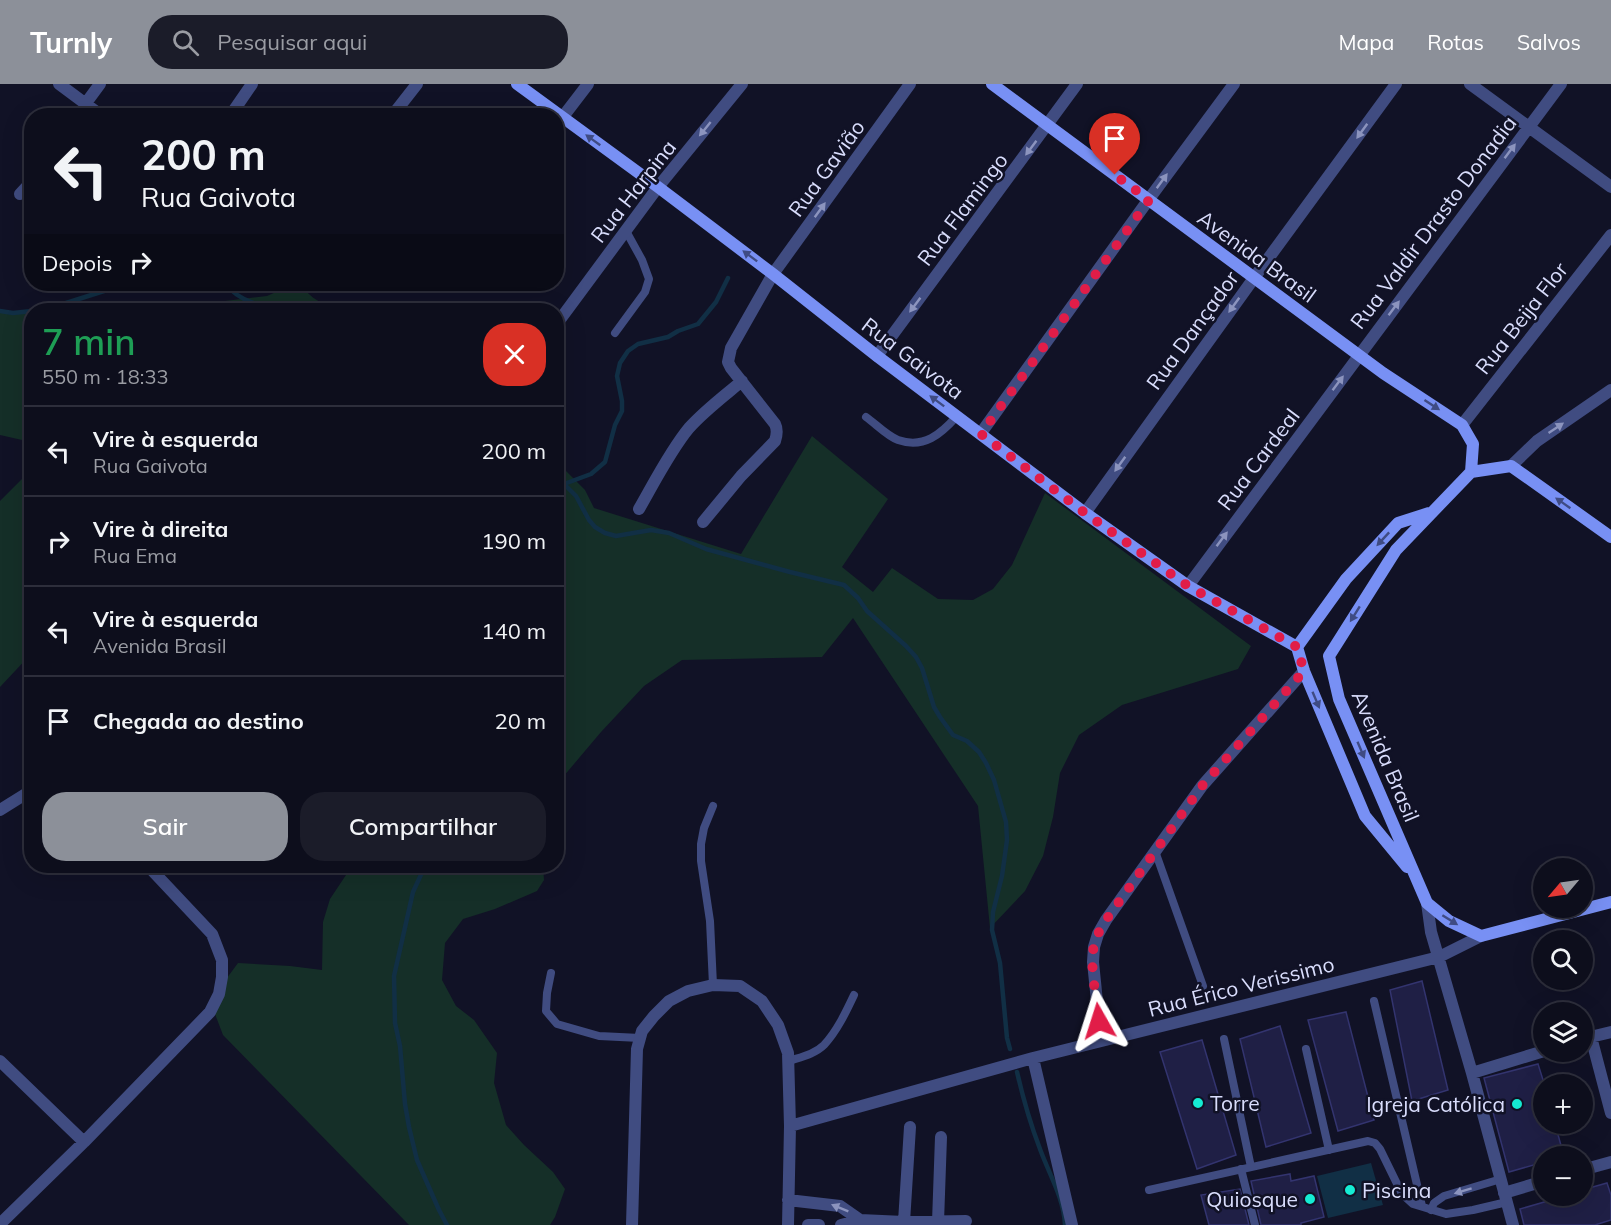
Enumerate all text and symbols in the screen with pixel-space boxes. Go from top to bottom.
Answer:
search box [148,15,568,69]
text: Turnly [30,25,112,60]
icon: search [169,26,202,59]
text: Pesquisar aqui [217,28,367,56]
text: Mapa [1339,29,1394,55]
text: Rotas [1427,29,1484,55]
text: Salvos [1517,29,1581,55]
street label: Rua Valdir Drasto Donadia [1344,110,1522,334]
pin [1089,113,1140,175]
street label: Rua Gavião [782,115,870,221]
one-way arrow [700,122,712,137]
icon: arrive [1098,122,1131,155]
one-way arrow [1356,123,1368,139]
text: 200 m [141,128,266,181]
icon: left [42,132,120,210]
street label: Rua Harpina [585,134,681,248]
one-way arrow [586,134,602,146]
one-way arrow [1025,141,1037,156]
one-way arrow [1504,144,1516,160]
street label: Rua Flamingo [911,147,1013,271]
one-way arrow [1156,174,1168,190]
text: Rua Gaivota [141,180,296,214]
one-way arrow [814,202,826,218]
street label: Avenida Brasil [1193,204,1321,308]
icon: right [124,246,157,279]
text: Depois [42,249,112,277]
one-way arrow [742,251,757,263]
street label: Rua Beija Flor [1469,257,1573,379]
street label: Rua Dançador [1140,265,1244,394]
one-way arrow [1228,297,1240,313]
one-way arrow [909,298,921,313]
one-way arrow [1388,300,1400,316]
street label: Rua Gaivota [857,311,969,405]
text: 7 min [42,319,136,364]
button: close [483,323,546,386]
text: 550 m · 18:33 [42,364,168,389]
one-way arrow [1332,375,1344,390]
one-way arrow [930,395,946,407]
one-way arrow [1423,400,1440,411]
street label: Rua Cardeal [1211,403,1305,515]
one-way arrow [1547,422,1563,434]
text: Vire à esquerda [93,425,258,453]
icon: left [42,435,75,468]
text: 200 m [481,437,546,465]
text: Rua Gaivota [93,453,208,478]
one-way arrow [1114,455,1126,471]
one-way arrow [1556,497,1572,509]
text: Vire à direita [93,515,228,543]
icon: right [42,525,75,558]
text: 190 m [481,527,546,555]
one-way arrow [1377,531,1391,545]
one-way arrow [1216,532,1228,547]
text: Rua Ema [93,543,177,568]
text: Vire à esquerda [93,605,258,633]
one-way arrow [1350,606,1361,622]
icon: left [42,615,75,648]
text: 140 m [481,617,546,645]
text: Avenida Brasil [93,633,226,658]
street label: Avenida Brasil [1347,686,1425,826]
one-way arrow [1312,691,1321,709]
icon: arrive [42,705,75,738]
text: Chegada ao destino [93,707,304,735]
text: 20 m [495,707,546,735]
one-way arrow [1356,742,1366,760]
button: Sair [42,792,288,861]
button: Compartilhar [300,792,546,861]
north arrow [1533,858,1593,918]
map controls [1533,858,1593,1206]
one-way arrow [1442,915,1458,926]
button: search [1533,930,1593,990]
street label: Rua Érico Verissimo [1145,950,1337,1022]
position arrow [1067,989,1131,1053]
button: layers [1533,1002,1593,1062]
button: + [1533,1074,1593,1134]
place label: Torre [1210,1090,1260,1116]
place label: Igreja Católica [1366,1091,1505,1117]
marker: Torre [1191,1096,1205,1110]
marker: Igreja Católica [1510,1097,1524,1111]
button: − [1533,1146,1593,1206]
place label: Piscina [1362,1177,1431,1203]
marker: Piscina [1343,1183,1357,1197]
place label: Quiosque [1206,1186,1298,1212]
one-way arrow [1454,1187,1472,1196]
marker: Quiosque [1303,1192,1317,1206]
one-way arrow [830,1203,848,1213]

